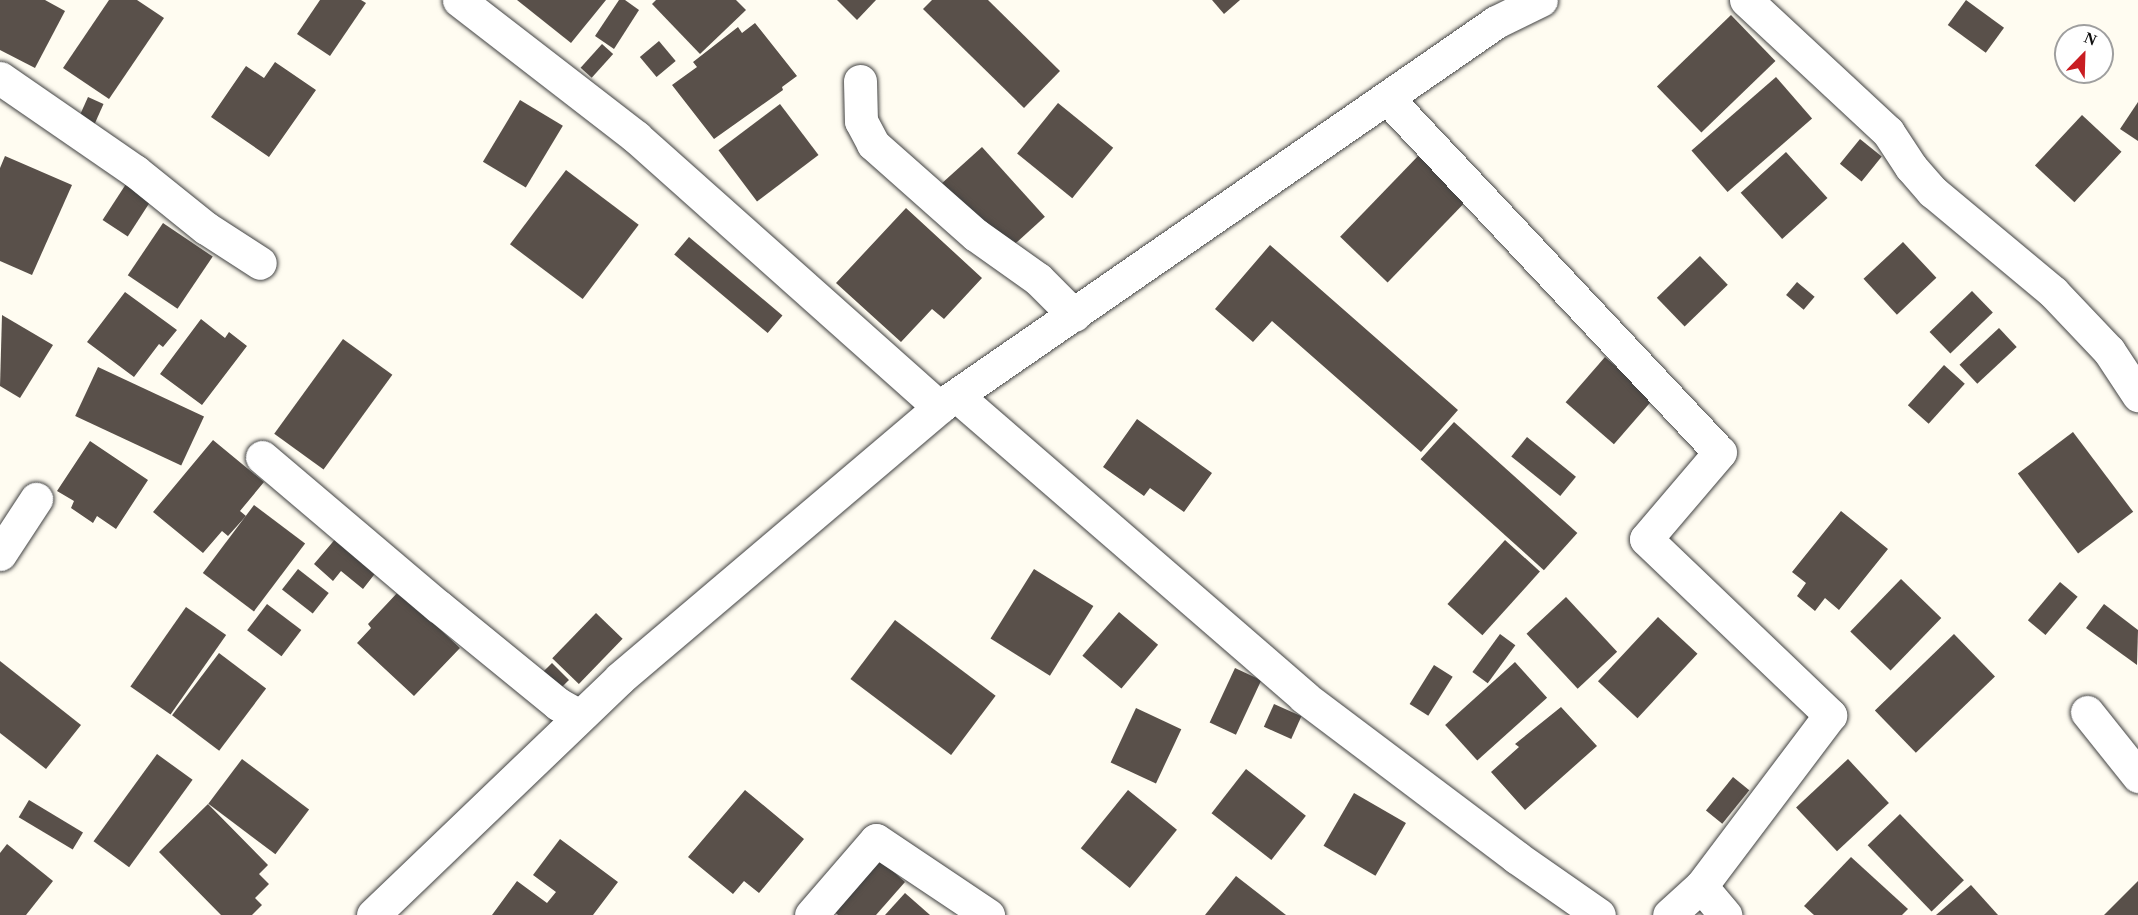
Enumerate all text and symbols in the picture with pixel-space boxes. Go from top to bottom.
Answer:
north arrow [2054,24,2114,84]
text: N [2082,29,2099,49]

